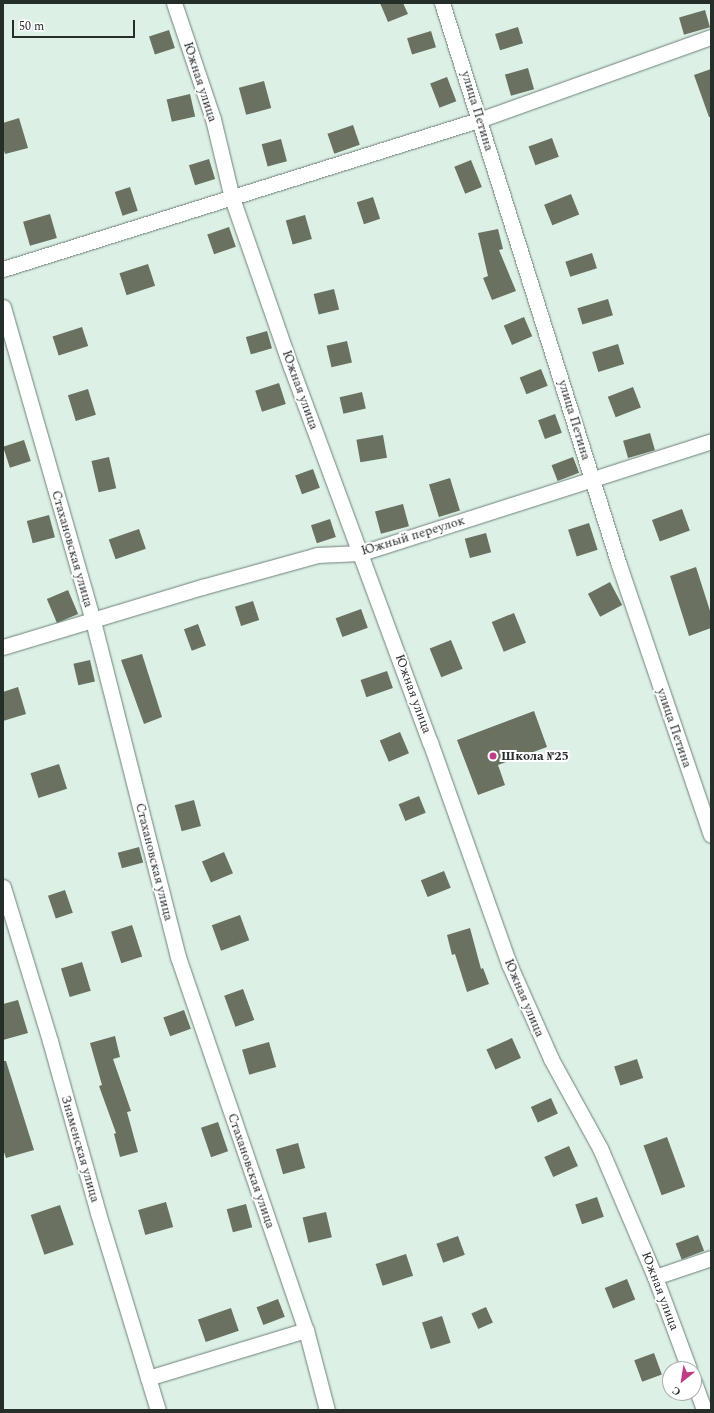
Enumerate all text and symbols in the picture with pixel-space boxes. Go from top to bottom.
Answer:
scale bar [14,12,137,38]
text: 50 m [19,17,44,36]
street label: Южная улица [180,40,220,124]
street label: улица Петина [457,69,497,153]
street label: Южная улица [278,348,322,432]
street label: улица Петина [554,378,594,462]
street label: Стахановская улица [48,489,96,609]
street label: Южный переулок [359,513,467,559]
street label: Южная улица [391,652,435,736]
street label: улица Петина [653,686,695,770]
place label: Школа №25 [501,748,569,764]
marker: Школа №25 [488,751,498,761]
street label: Стахановская улица [132,801,176,923]
street label: Южная улица [501,957,547,1039]
street label: Знаменская улица [57,1094,103,1204]
street label: Стахановская улица [224,1111,278,1231]
street label: Южная улица [638,1249,682,1333]
north arrow [662,1361,702,1401]
text: С [669,1382,684,1400]

